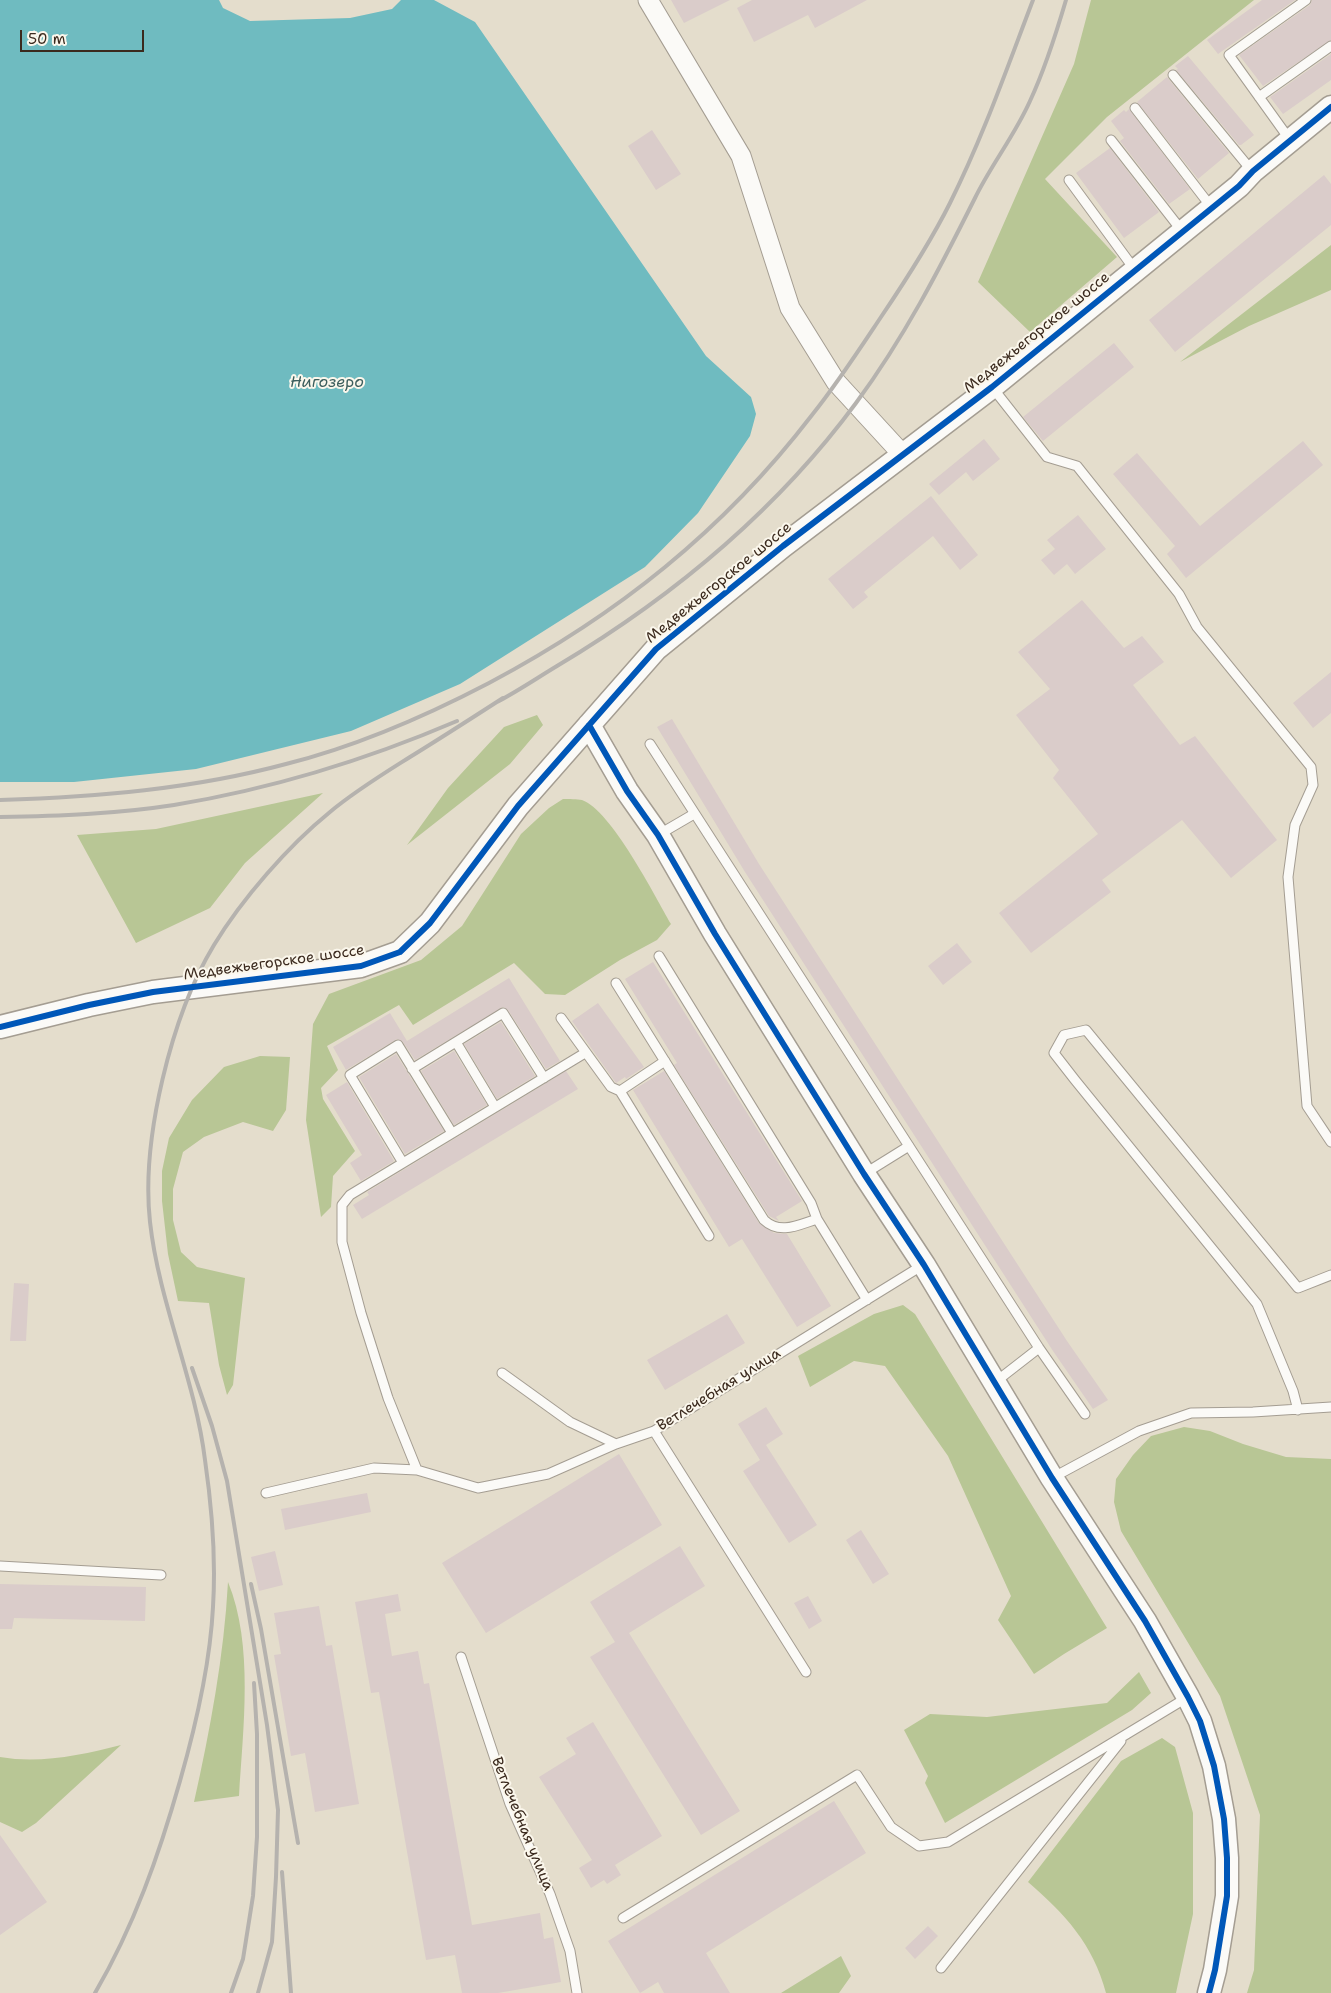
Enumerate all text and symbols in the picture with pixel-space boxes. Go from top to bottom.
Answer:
scale bar [22,20,146,52]
text: 50 m [28,29,66,49]
street label: Медвежьегорское шоссе [960,269,1114,397]
water label: Нигозеро [290,373,364,393]
street label: Медвежьегорское шоссе [642,519,796,647]
street label: Медвежьегорское шоссе [182,941,366,985]
street label: Ветлечебная улица [654,1345,784,1435]
street label: Ветлечебная улица [487,1755,557,1893]

